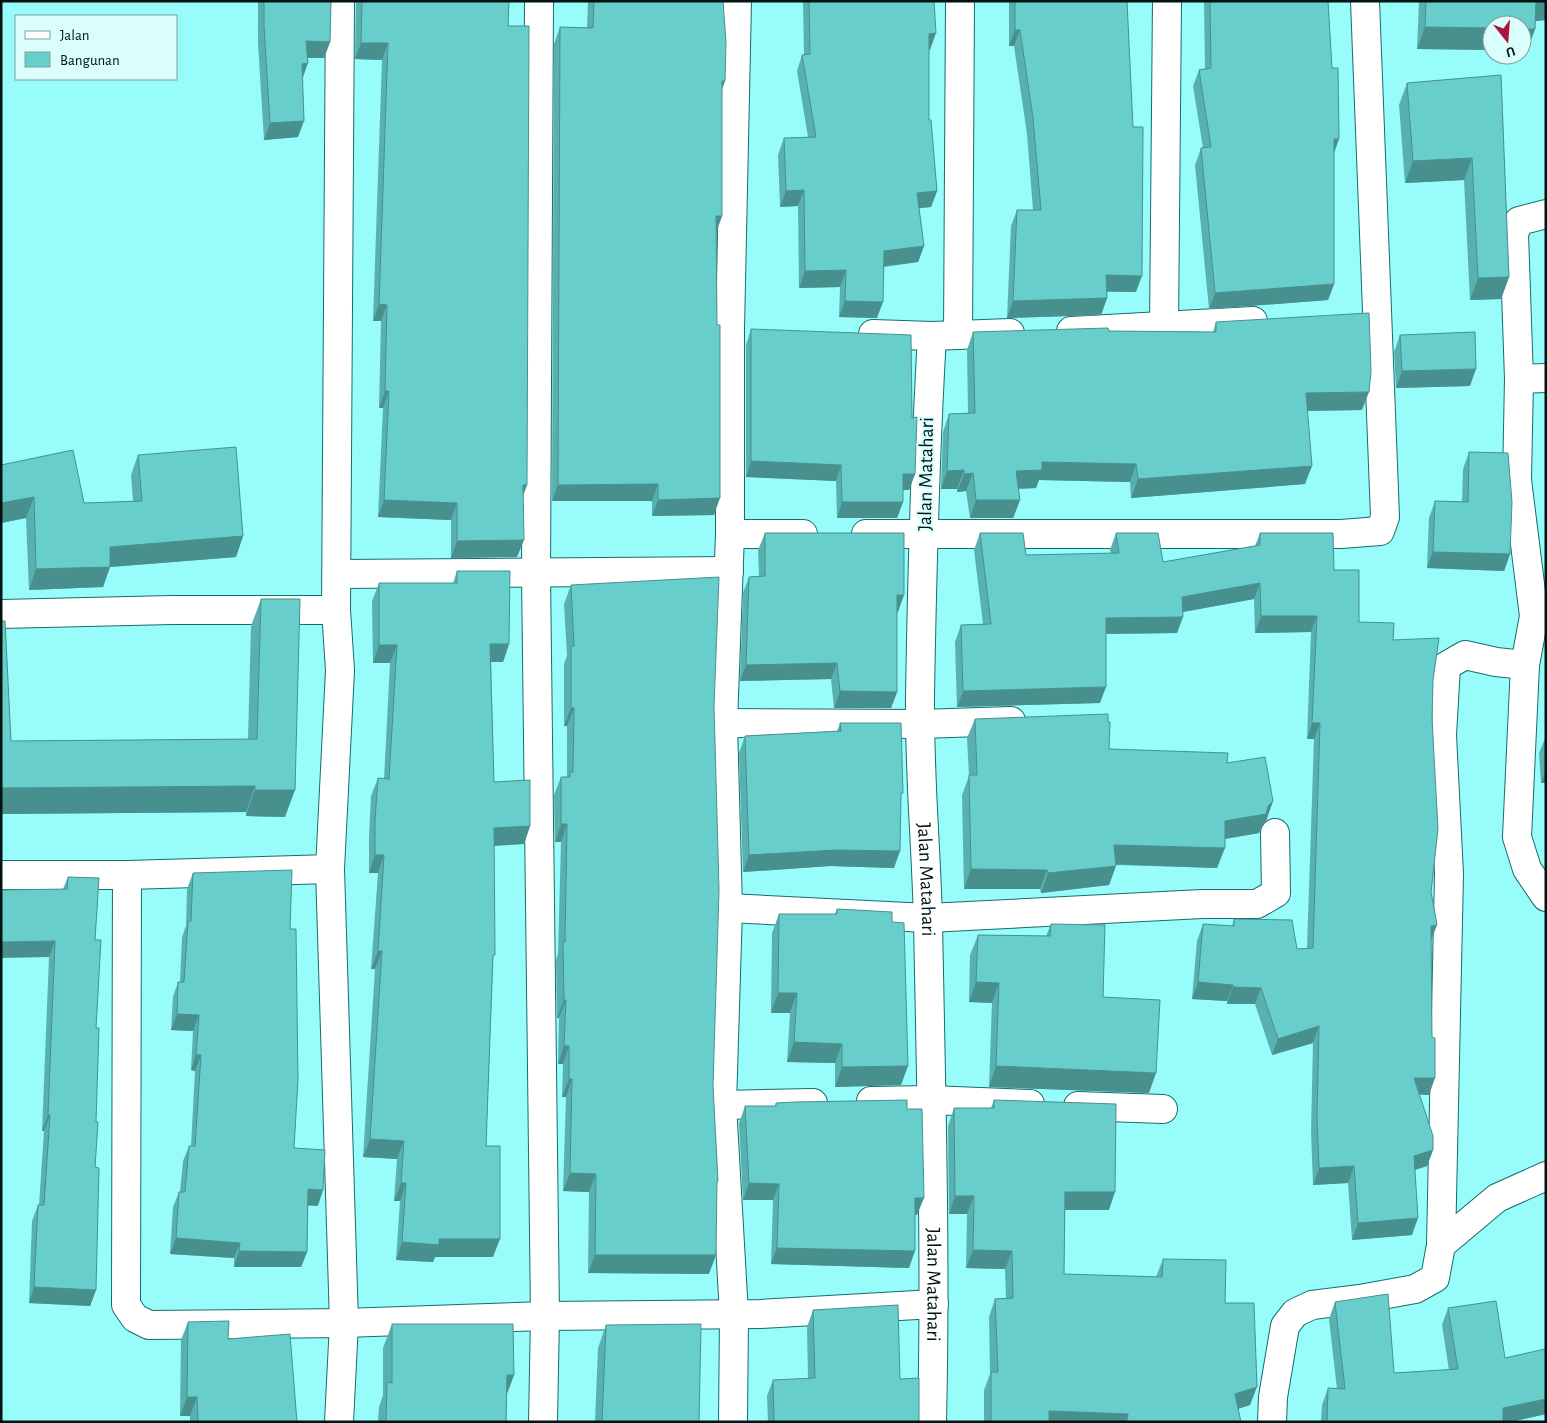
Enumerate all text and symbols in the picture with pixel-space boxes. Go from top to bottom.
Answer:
legend [15,15,178,80]
north arrow [1482,15,1532,65]
text: Jalan [60,28,90,43]
text: U [1504,43,1517,59]
text: Bangunan [60,53,120,68]
street label: Jalan Matahari [915,417,937,531]
street label: Jalan Matahari [914,822,938,937]
street label: Jalan Matahari [923,1228,943,1342]

